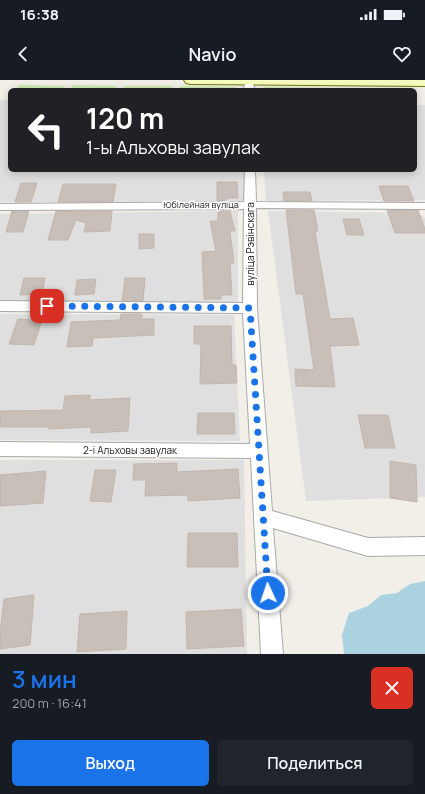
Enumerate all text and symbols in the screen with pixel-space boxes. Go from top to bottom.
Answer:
text: 16:38 [20,4,59,25]
text: Navio [188,42,237,66]
icon: back [12,43,34,65]
icon: heart [391,43,413,65]
text: 120 m [86,99,164,137]
icon: left [20,104,72,156]
text: 1-ы Альховы завулак [86,135,260,159]
street label: Юбілейная вуліца [163,198,239,211]
street label: вуліца Рэвінскага [243,202,257,286]
pin [30,289,64,323]
icon: arrive [36,295,58,317]
street label: 2-і Альховы завулак [83,443,178,457]
position arrow [247,572,289,614]
text: 3 мин [12,662,77,695]
button: close [371,667,413,709]
text: 200 m · 16:41 [12,694,87,712]
button: Выход [12,740,209,786]
button: Поделиться [217,740,413,786]

